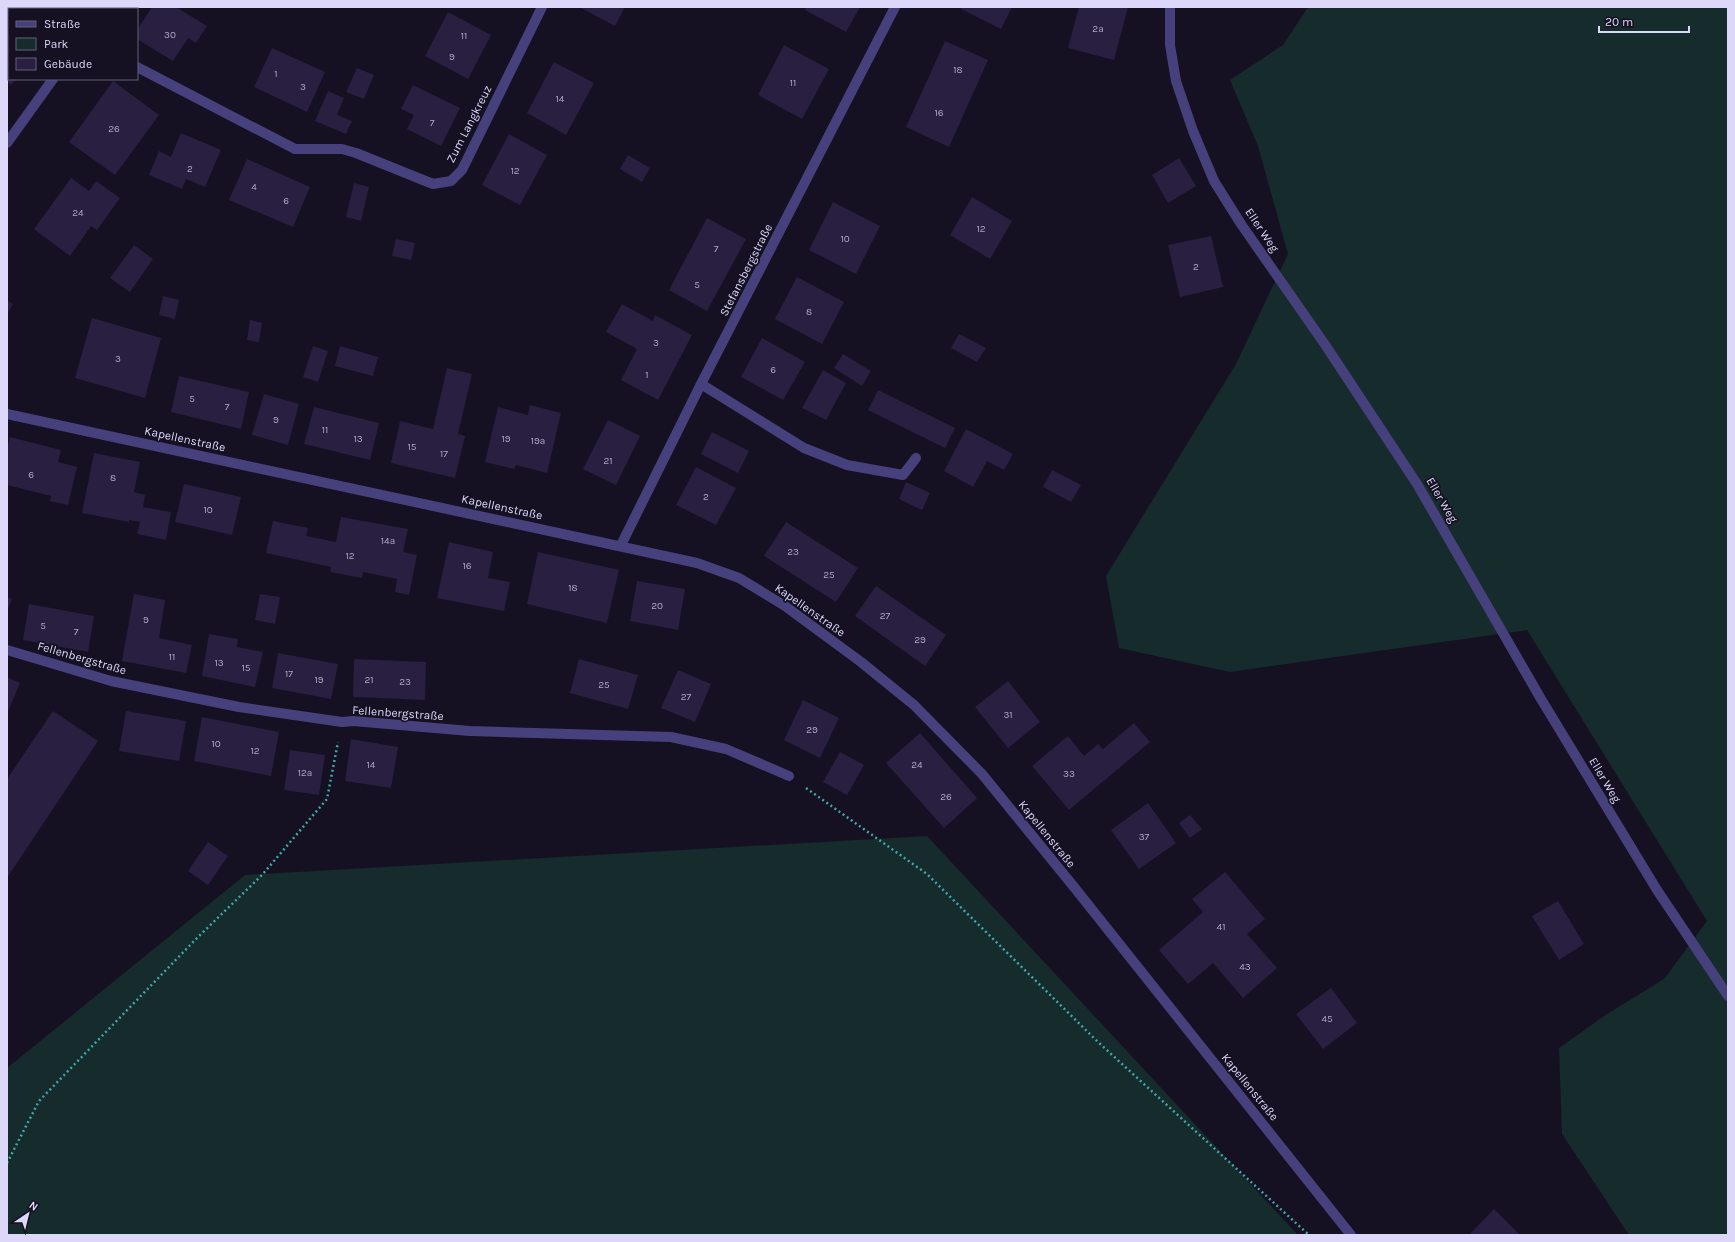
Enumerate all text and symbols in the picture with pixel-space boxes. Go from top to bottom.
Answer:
legend [8,8,138,80]
scale bar [1599,8,1689,34]
text: 20 m [1605,15,1633,29]
text: Straße [44,17,80,31]
house number: 2a [1092,23,1104,35]
house number: 30 [164,29,176,41]
house number: 11 [461,30,467,42]
text: Park [44,37,69,51]
house number: 9 [449,51,455,63]
text: Gebäude [44,57,92,71]
house number: 18 [953,64,963,76]
house number: 1 [274,68,278,80]
house number: 11 [790,77,796,89]
house number: 3 [300,81,306,93]
street label: Zum Langkreuz [443,83,495,165]
house number: 14 [556,93,565,105]
house number: 16 [934,107,944,119]
house number: 7 [430,117,435,129]
house number: 26 [108,123,120,135]
house number: 2 [187,163,193,175]
house number: 12 [510,165,520,177]
house number: 4 [251,181,257,193]
house number: 6 [283,195,289,207]
street label: Eller Weg [1242,205,1282,255]
house number: 24 [72,207,84,219]
street label: Stefansbergstraße [717,222,775,318]
house number: 12 [976,223,986,235]
house number: 10 [840,233,850,245]
house number: 7 [714,243,719,255]
house number: 2 [1193,261,1199,273]
house number: 5 [694,279,700,291]
house number: 8 [806,306,812,318]
house number: 3 [653,337,659,349]
house number: 3 [115,353,121,365]
house number: 6 [770,364,776,376]
house number: 1 [645,369,649,381]
house number: 5 [189,393,195,405]
house number: 7 [225,401,230,413]
house number: 9 [273,414,279,426]
street label: Kapellenstraße [143,424,227,454]
house number: 11 [322,424,328,436]
house number: 13 [353,433,363,445]
house number: 19 [501,433,511,445]
house number: 19a [531,435,545,447]
house number: 15 [408,441,417,453]
house number: 17 [440,448,448,460]
house number: 21 [603,455,613,467]
house number: 6 [28,469,34,481]
house number: 8 [110,472,116,484]
street label: Eller Weg [1423,475,1461,525]
house number: 2 [703,491,709,503]
street label: Kapellenstraße [460,492,544,522]
house number: 10 [203,504,213,516]
house number: 14a [381,535,395,547]
house number: 23 [787,546,799,558]
house number: 12 [345,550,355,562]
house number: 16 [462,560,472,572]
house number: 25 [823,569,835,581]
street label: Kapellenstraße [772,581,848,639]
house number: 18 [568,582,578,594]
house number: 20 [651,600,663,612]
house number: 27 [880,610,891,622]
house number: 9 [143,614,149,626]
house number: 5 [40,620,46,632]
house number: 7 [74,626,79,638]
house number: 29 [914,634,926,646]
street label: Fellenbergstraße [36,639,128,677]
house number: 11 [169,651,175,663]
house number: 13 [214,657,224,669]
house number: 15 [242,662,251,674]
house number: 17 [285,668,293,680]
house number: 19 [314,674,324,686]
house number: 21 [364,674,374,686]
house number: 23 [399,676,411,688]
house number: 25 [598,679,610,691]
house number: 27 [681,691,692,703]
street label: Fellenbergstraße [352,703,444,723]
house number: 31 [1003,709,1013,721]
house number: 29 [806,724,818,736]
house number: 10 [211,738,221,750]
house number: 12 [250,745,260,757]
street label: Eller Weg [1586,755,1624,805]
house number: 14 [367,759,376,771]
house number: 24 [911,759,923,771]
house number: 12a [298,767,312,779]
house number: 33 [1063,768,1075,780]
house number: 26 [940,791,952,803]
street label: Kapellenstraße [1016,798,1078,870]
house number: 37 [1139,831,1150,843]
house number: 41 [1217,921,1225,933]
house number: 43 [1239,961,1251,973]
house number: 45 [1321,1013,1333,1025]
street label: Kapellenstraße [1219,1051,1281,1123]
north arrow [8,1194,48,1234]
text: N [26,1199,40,1214]

